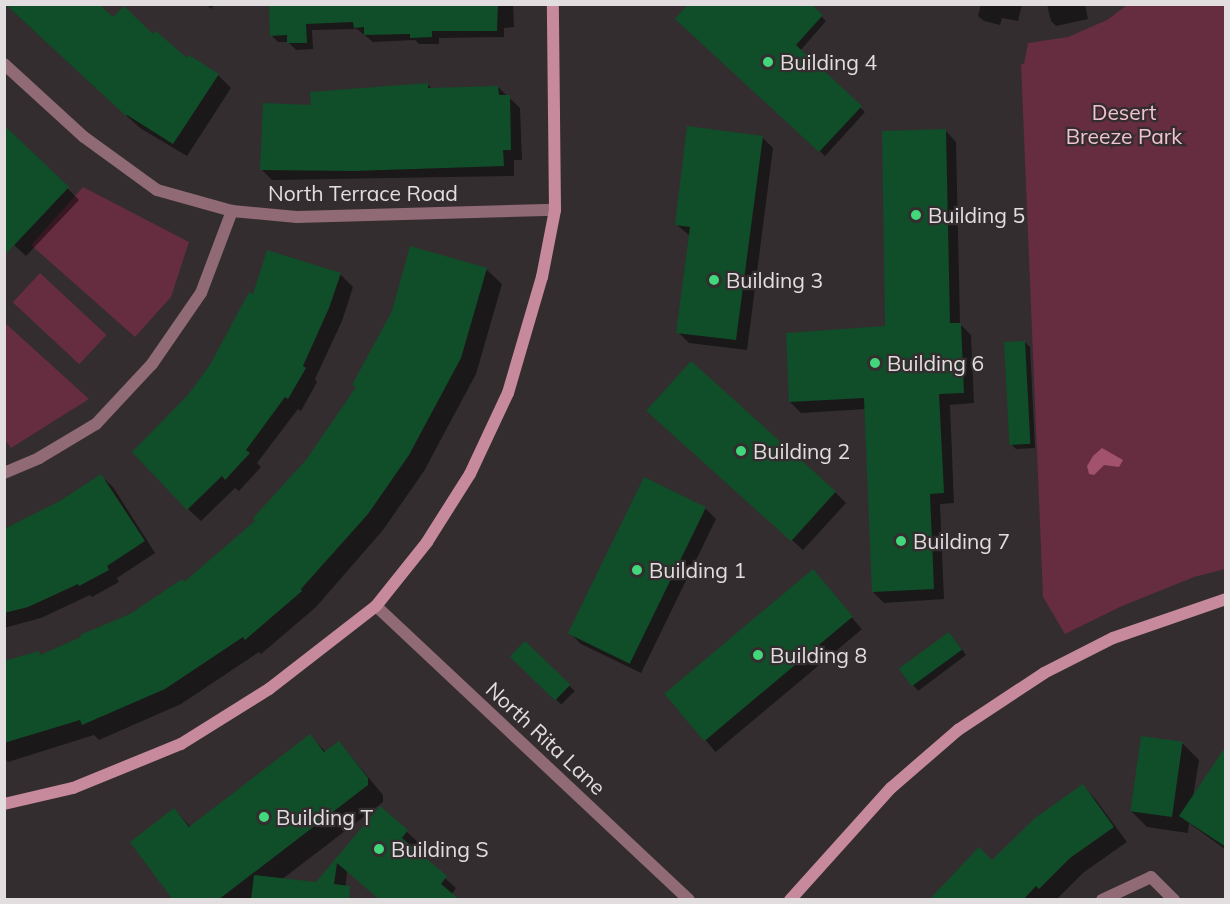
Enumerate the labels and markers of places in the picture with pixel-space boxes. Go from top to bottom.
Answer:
place label: Building 4 [780,49,877,75]
marker: Building 4 [761,55,775,69]
place label: Building 5 [928,202,1025,228]
marker: Building 5 [909,208,923,222]
place label: Building 3 [726,267,823,293]
marker: Building 3 [707,273,721,287]
place label: Building 6 [887,350,984,376]
marker: Building 6 [868,356,882,370]
place label: Building 2 [753,438,850,464]
marker: Building 2 [734,444,748,458]
place label: Building 7 [913,528,1010,554]
marker: Building 7 [894,534,908,548]
place label: Building 1 [649,557,746,583]
marker: Building 1 [630,563,644,577]
place label: Building 8 [770,642,867,668]
marker: Building 8 [751,648,765,662]
place label: Building T [276,804,373,830]
marker: Building T [257,810,271,824]
place label: Building S [391,836,489,862]
marker: Building S [372,842,386,856]

